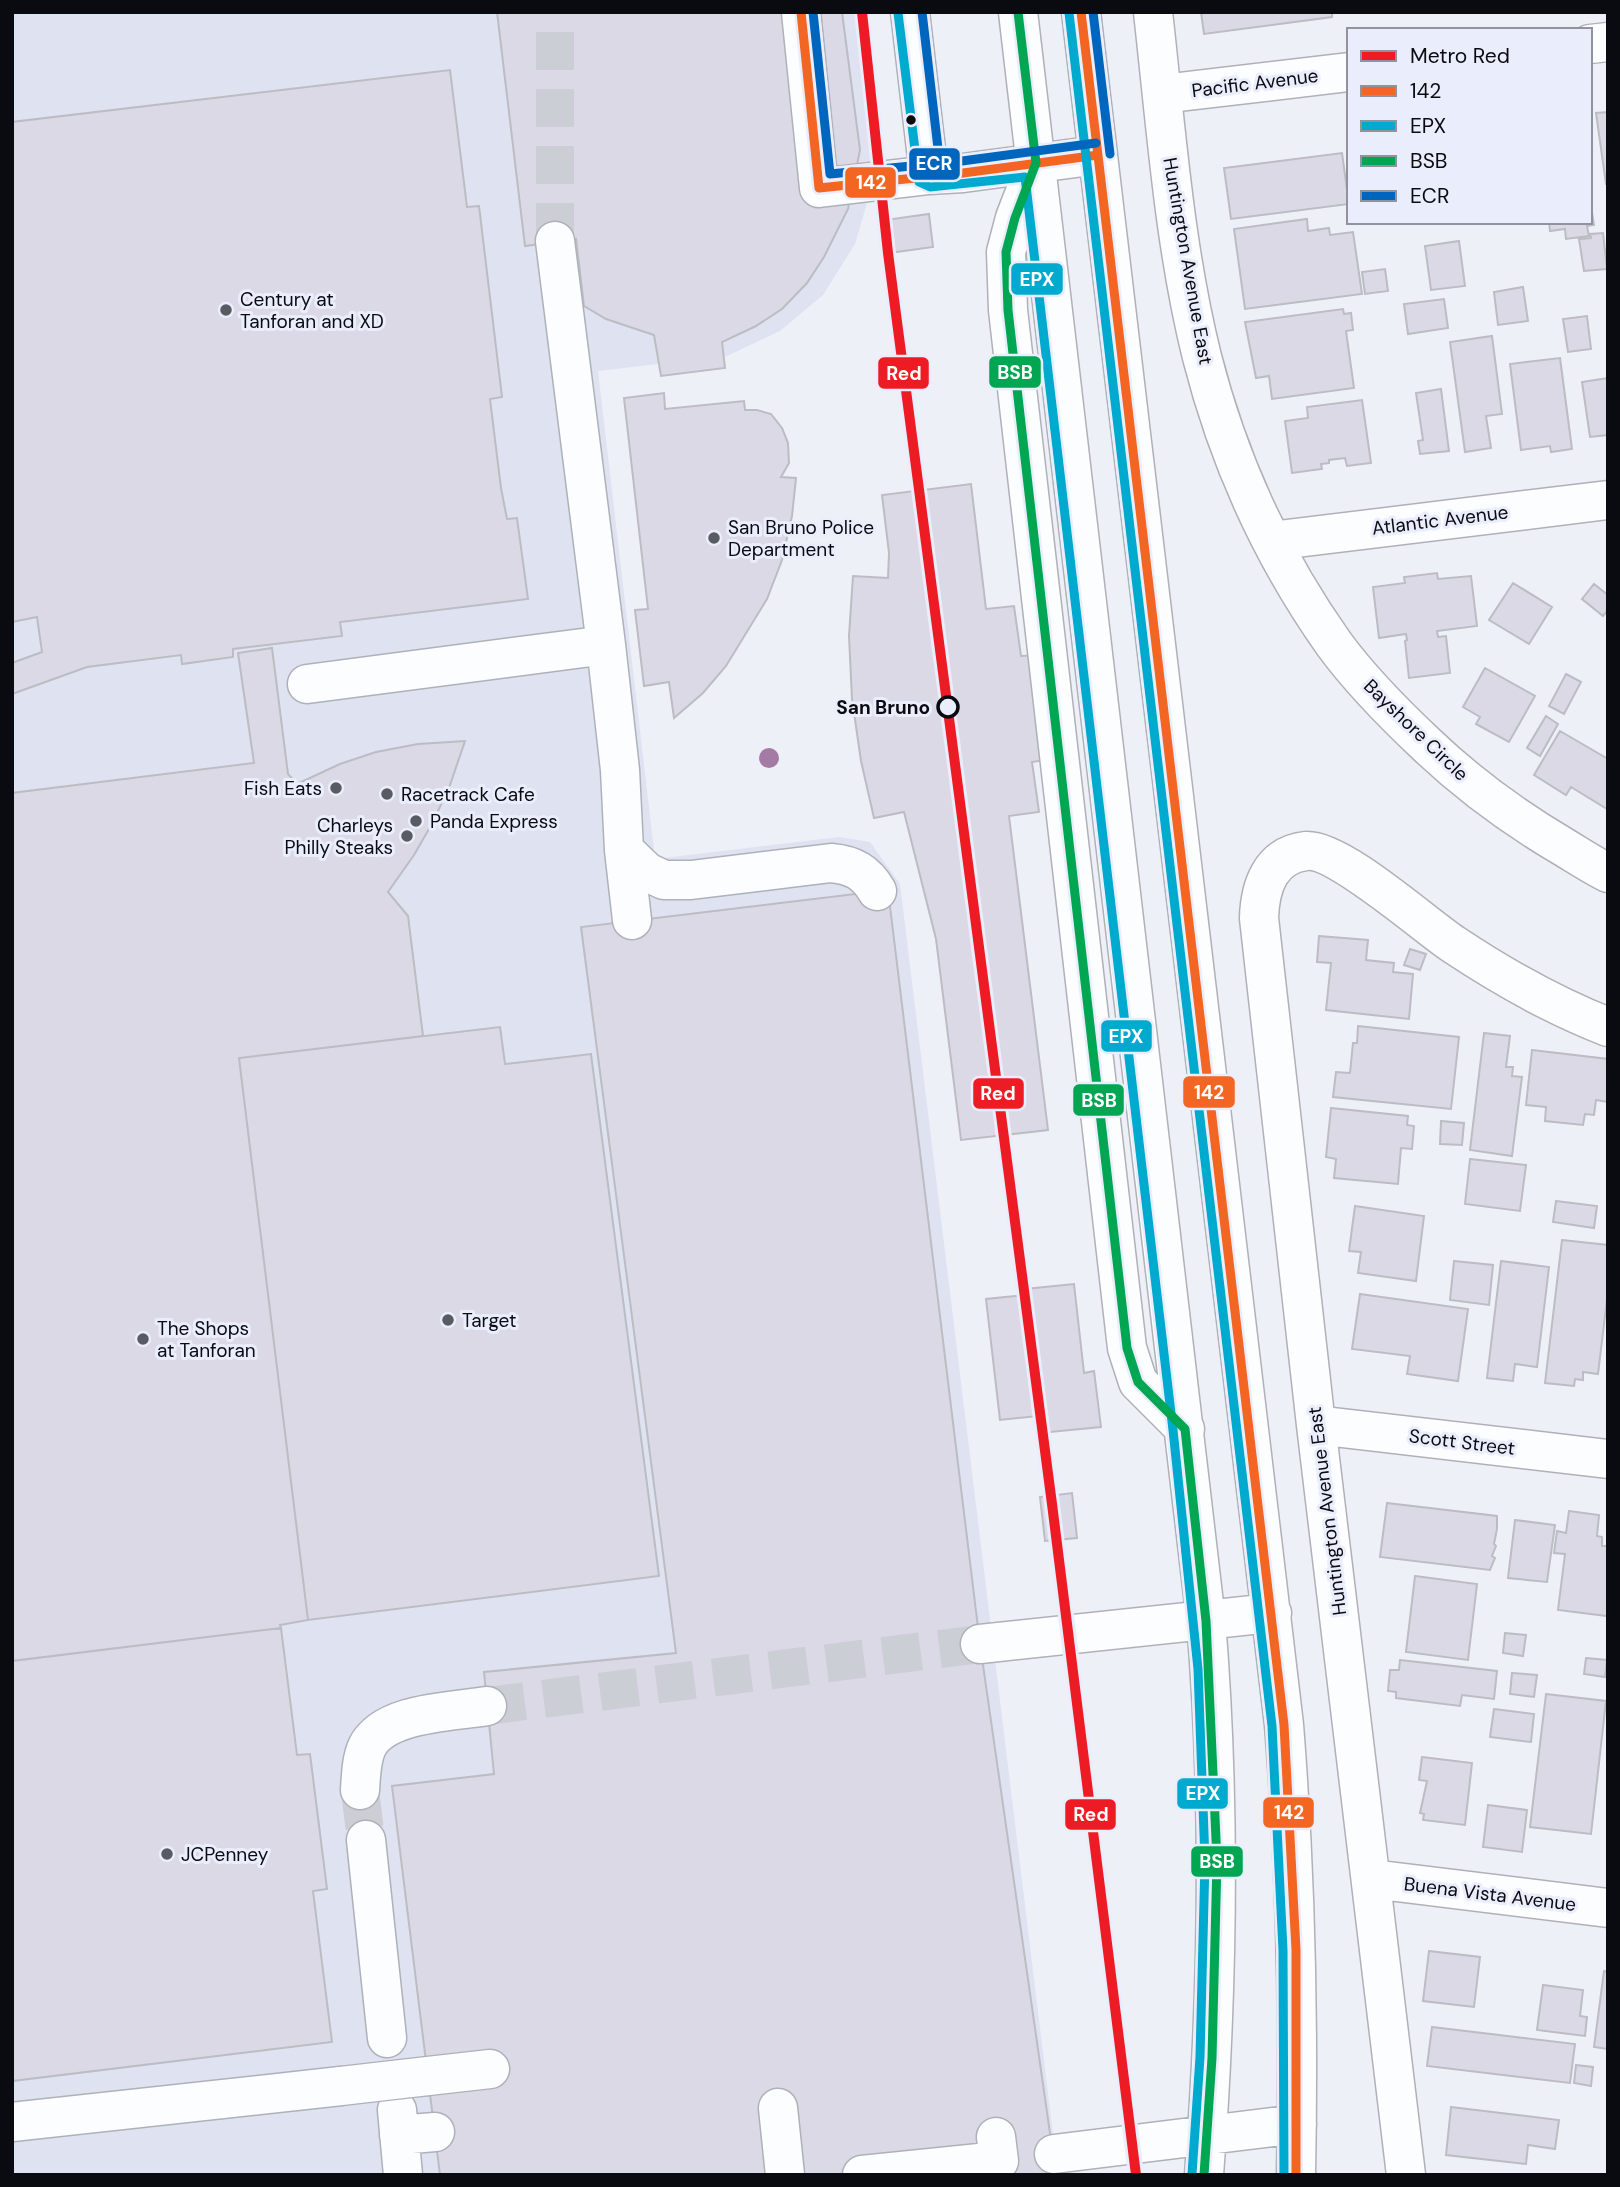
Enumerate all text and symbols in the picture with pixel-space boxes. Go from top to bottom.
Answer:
legend [1347,28,1592,224]
text: Metro Red [1410,42,1510,70]
street label: Pacific Avenue [1190,63,1320,103]
text: 142 [1410,77,1441,105]
text: EPX [1410,112,1446,140]
unlabelled marker [904,113,918,127]
line badge: ECR [908,147,961,181]
text: BSB [1410,147,1448,175]
text: ECR [915,151,953,176]
street label: Huntington Avenue East [1157,155,1219,367]
line badge: 142 [844,166,897,199]
text: 142 [856,170,886,195]
text: ECR [1410,182,1449,210]
line badge: EPX [1010,262,1064,296]
text: EPX [1020,267,1055,292]
place label: Century at Tanforan and XD [240,287,384,334]
marker: Century at Tanforan and XD [218,302,234,318]
line badge: BSB [988,355,1042,389]
line badge: Red [877,356,930,390]
text: BSB [997,360,1033,385]
text: Red [886,361,922,386]
street label: Atlantic Avenue [1370,499,1510,541]
place label: San Bruno Police Department [728,515,874,562]
marker: San Bruno Police Department [706,530,722,546]
street label: Bayshore Circle [1358,674,1474,786]
place label: San Bruno [836,695,930,720]
marker: San Bruno [937,696,959,718]
place label: Fish Eats [244,776,322,801]
marker: Fish Eats [328,780,344,796]
place label: Racetrack Cafe [401,782,535,807]
marker: Racetrack Cafe [379,786,395,802]
place label: Panda Express [430,809,558,834]
place label: Charleys Philly Steaks [285,813,393,860]
marker: Panda Express [408,813,424,829]
marker: Charleys Philly Steaks [399,828,415,844]
line badge: EPX [1100,1019,1153,1053]
text: EPX [1109,1024,1144,1049]
line badge: 142 [1182,1075,1236,1109]
line badge: Red [972,1077,1025,1110]
text: 142 [1194,1080,1224,1105]
text: Red [980,1081,1016,1106]
line badge: BSB [1072,1083,1125,1117]
text: BSB [1081,1088,1117,1113]
place label: Target [462,1308,517,1333]
marker: Target [440,1312,456,1328]
place label: The Shops at Tanforan [157,1316,256,1363]
marker: The Shops at Tanforan [135,1331,151,1347]
street label: Huntington Avenue East [1302,1405,1352,1617]
street label: Scott Street [1408,1423,1516,1461]
line badge: EPX [1176,1777,1229,1810]
text: EPX [1186,1781,1221,1806]
line badge: 142 [1262,1796,1315,1829]
line badge: Red [1064,1798,1117,1831]
text: 142 [1274,1800,1304,1825]
text: Red [1073,1802,1109,1827]
place label: JCPenney [181,1842,269,1867]
line badge: BSB [1190,1845,1244,1878]
marker: JCPenney [159,1846,175,1862]
text: BSB [1199,1849,1235,1874]
street label: Buena Vista Avenue [1403,1871,1577,1917]

